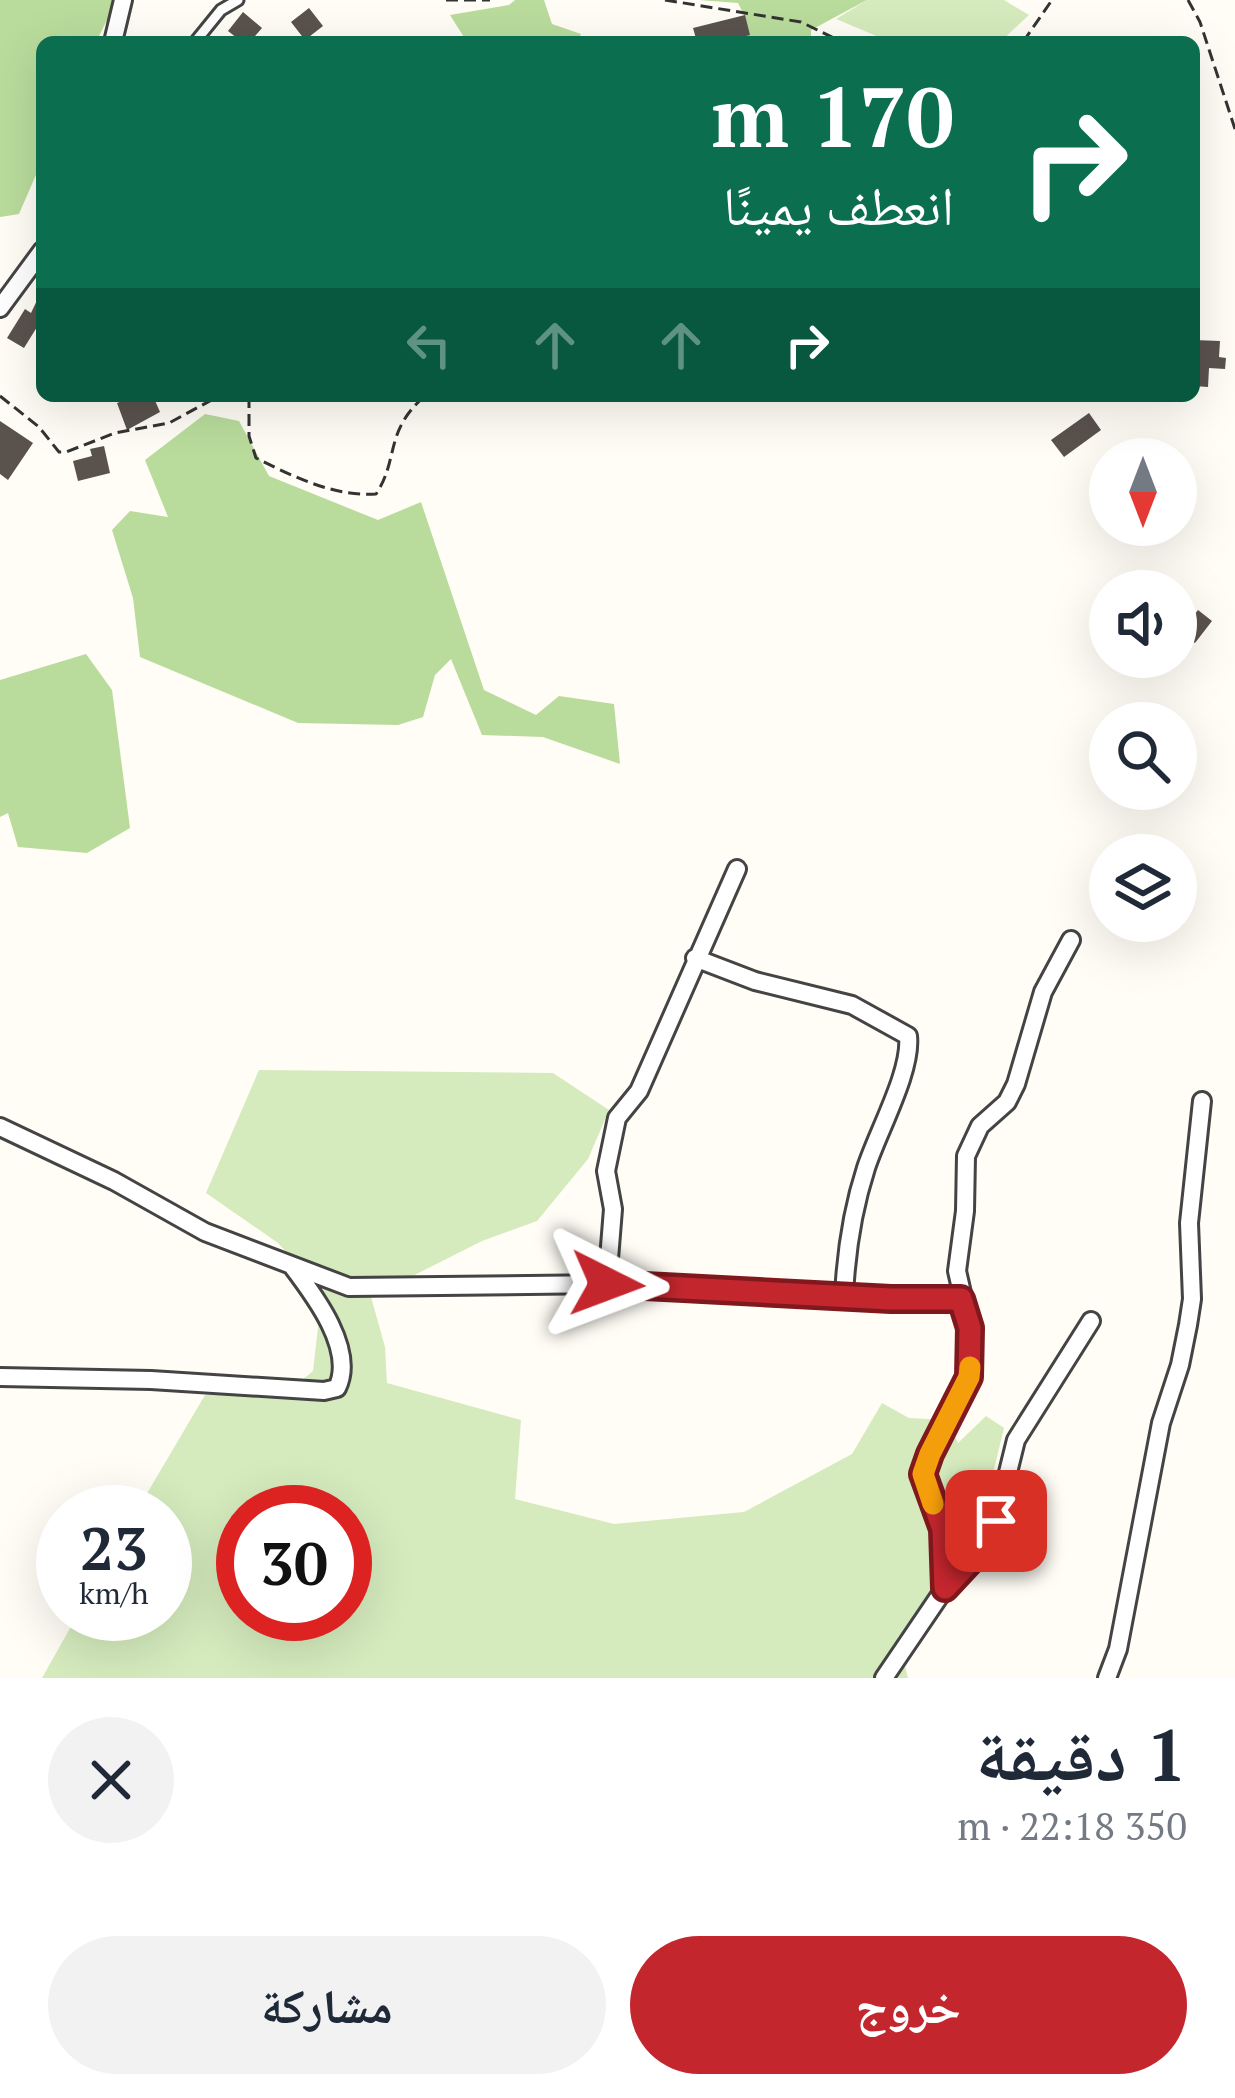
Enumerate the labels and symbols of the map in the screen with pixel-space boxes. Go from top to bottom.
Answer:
north arrow [1089,438,1197,546]
position arrow [544,1221,670,1347]
pin [945,1470,1047,1572]
speed limit sign: 30 [216,1485,372,1641]

